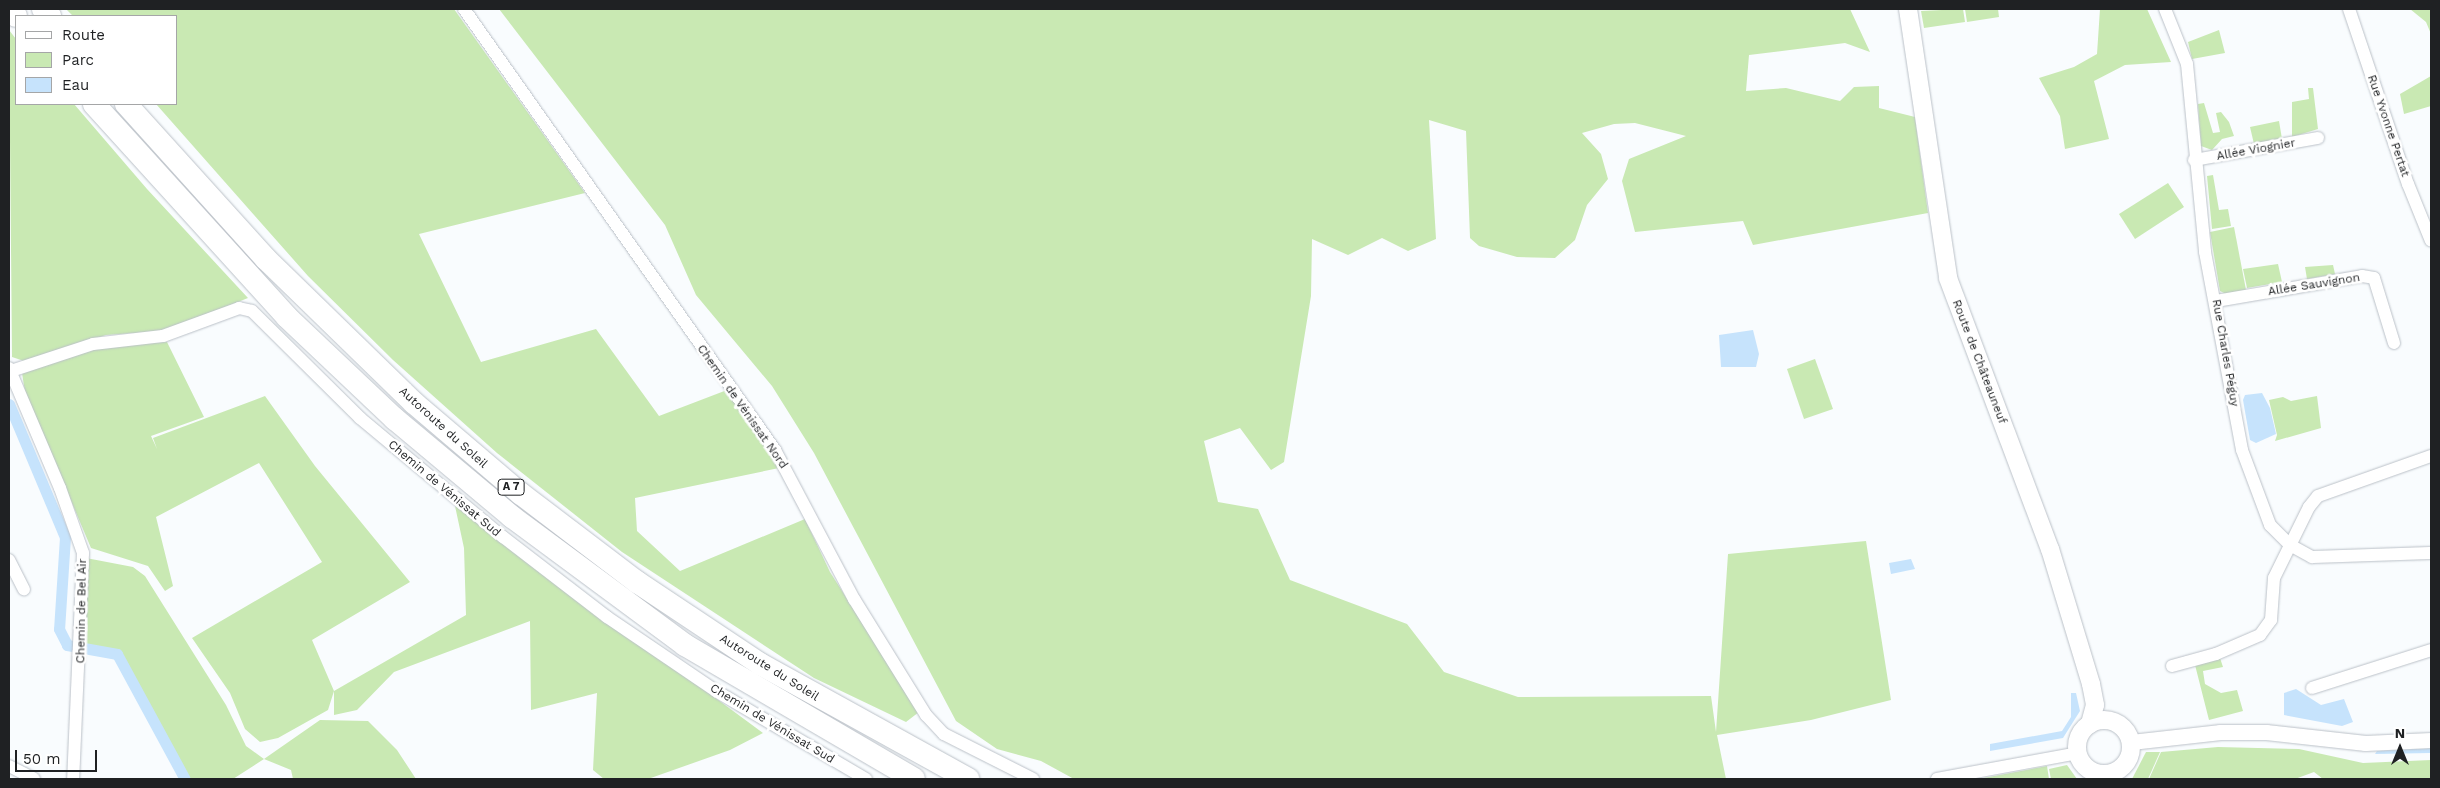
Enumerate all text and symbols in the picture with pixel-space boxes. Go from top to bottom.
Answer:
legend [15,15,178,105]
text: Route [62,26,105,44]
text: Parc [62,51,94,69]
street label: Rue Yvonne Pertat [2364,73,2412,179]
text: Eau [62,76,89,94]
street label: Allée Viognier [2215,136,2297,164]
street label: Allée Sauvignon [2267,271,2361,299]
street label: Route de Châteauneuf [1949,298,2009,426]
street label: Rue Charles Péguy [2208,298,2242,408]
street label: Chemin de Vénissat Nord [694,342,790,472]
street label: Autoroute du Soleil [396,384,490,472]
street label: Chemin de Vénissat Sud [385,438,503,540]
road number: A 7 [497,478,525,496]
street label: Chemin de Bel Air [74,558,90,664]
street label: Autoroute du Soleil [717,632,821,704]
street label: Chemin de Vénissat Sud [707,681,837,767]
north arrow [2375,723,2425,773]
text: N [2395,725,2405,741]
scale bar [18,740,100,772]
text: 50 m [23,750,60,768]

